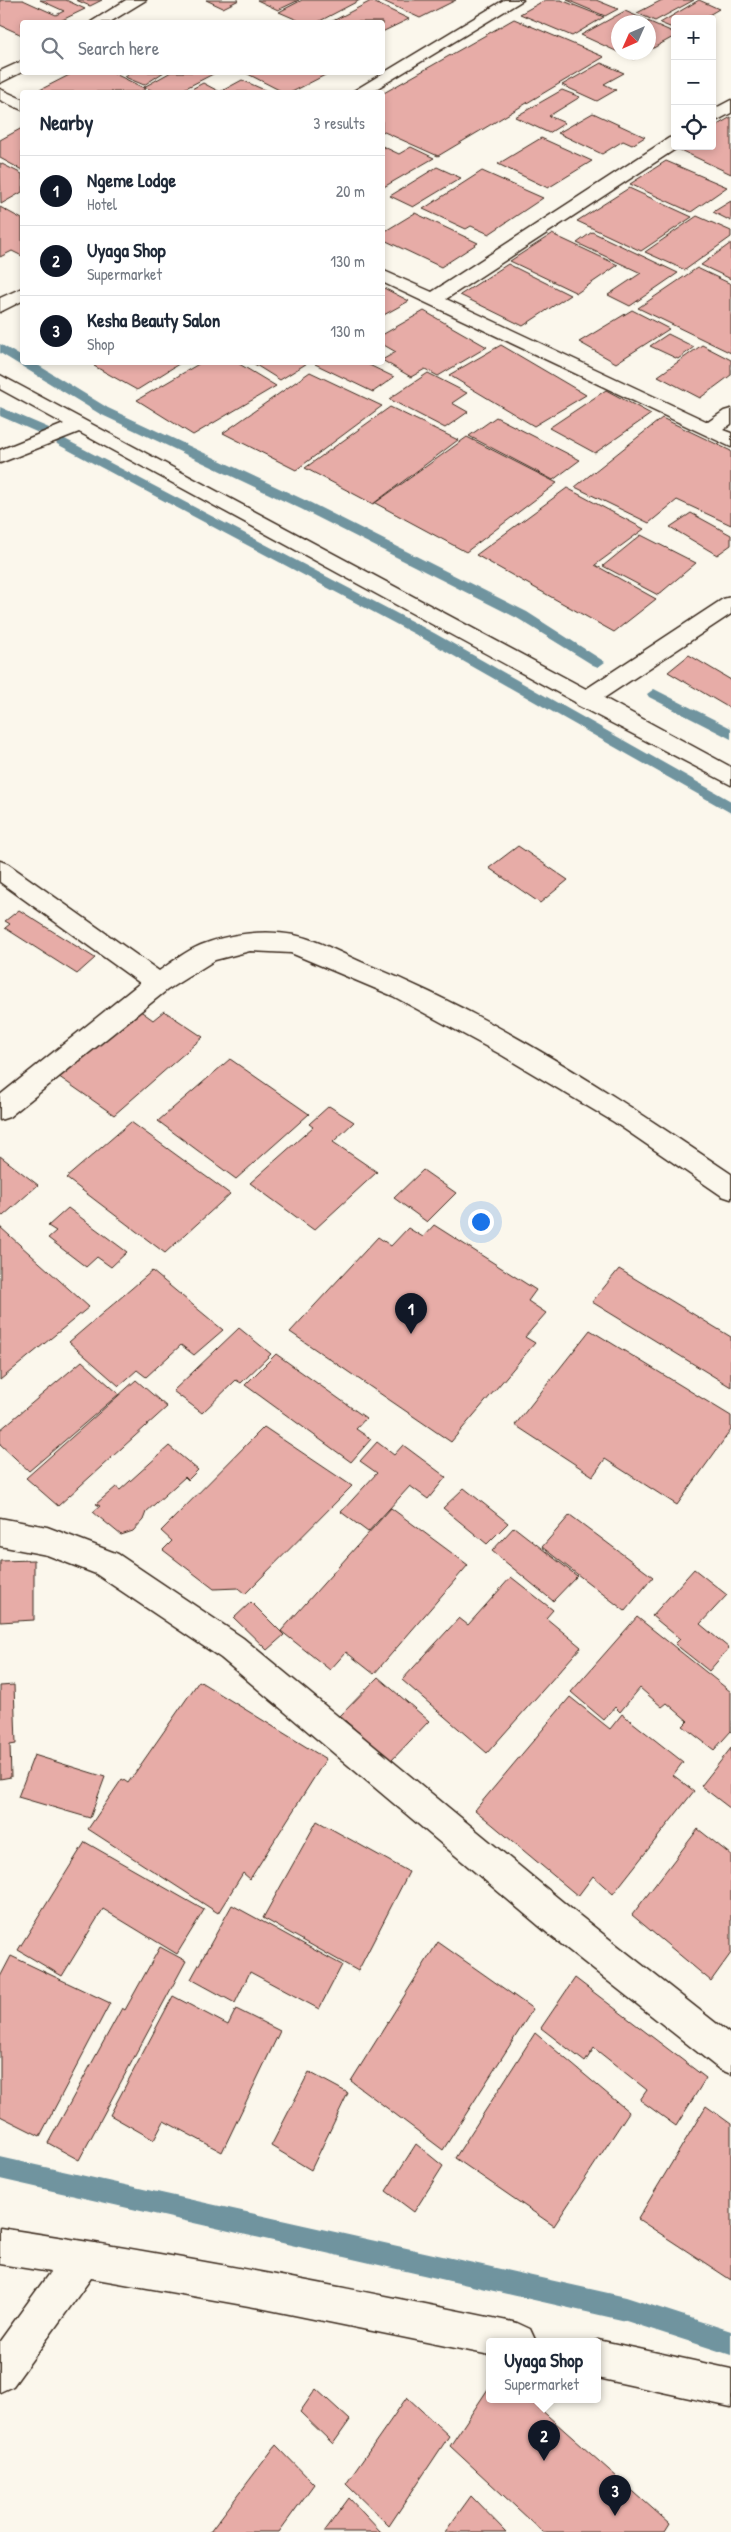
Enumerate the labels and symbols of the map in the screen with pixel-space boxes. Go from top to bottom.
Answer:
north arrow [611,15,656,60]
your location [468,1209,494,1235]
pin: 1 [395,1293,427,1334]
pin: 2 [528,2420,560,2461]
pin: 3 [599,2475,631,2516]

